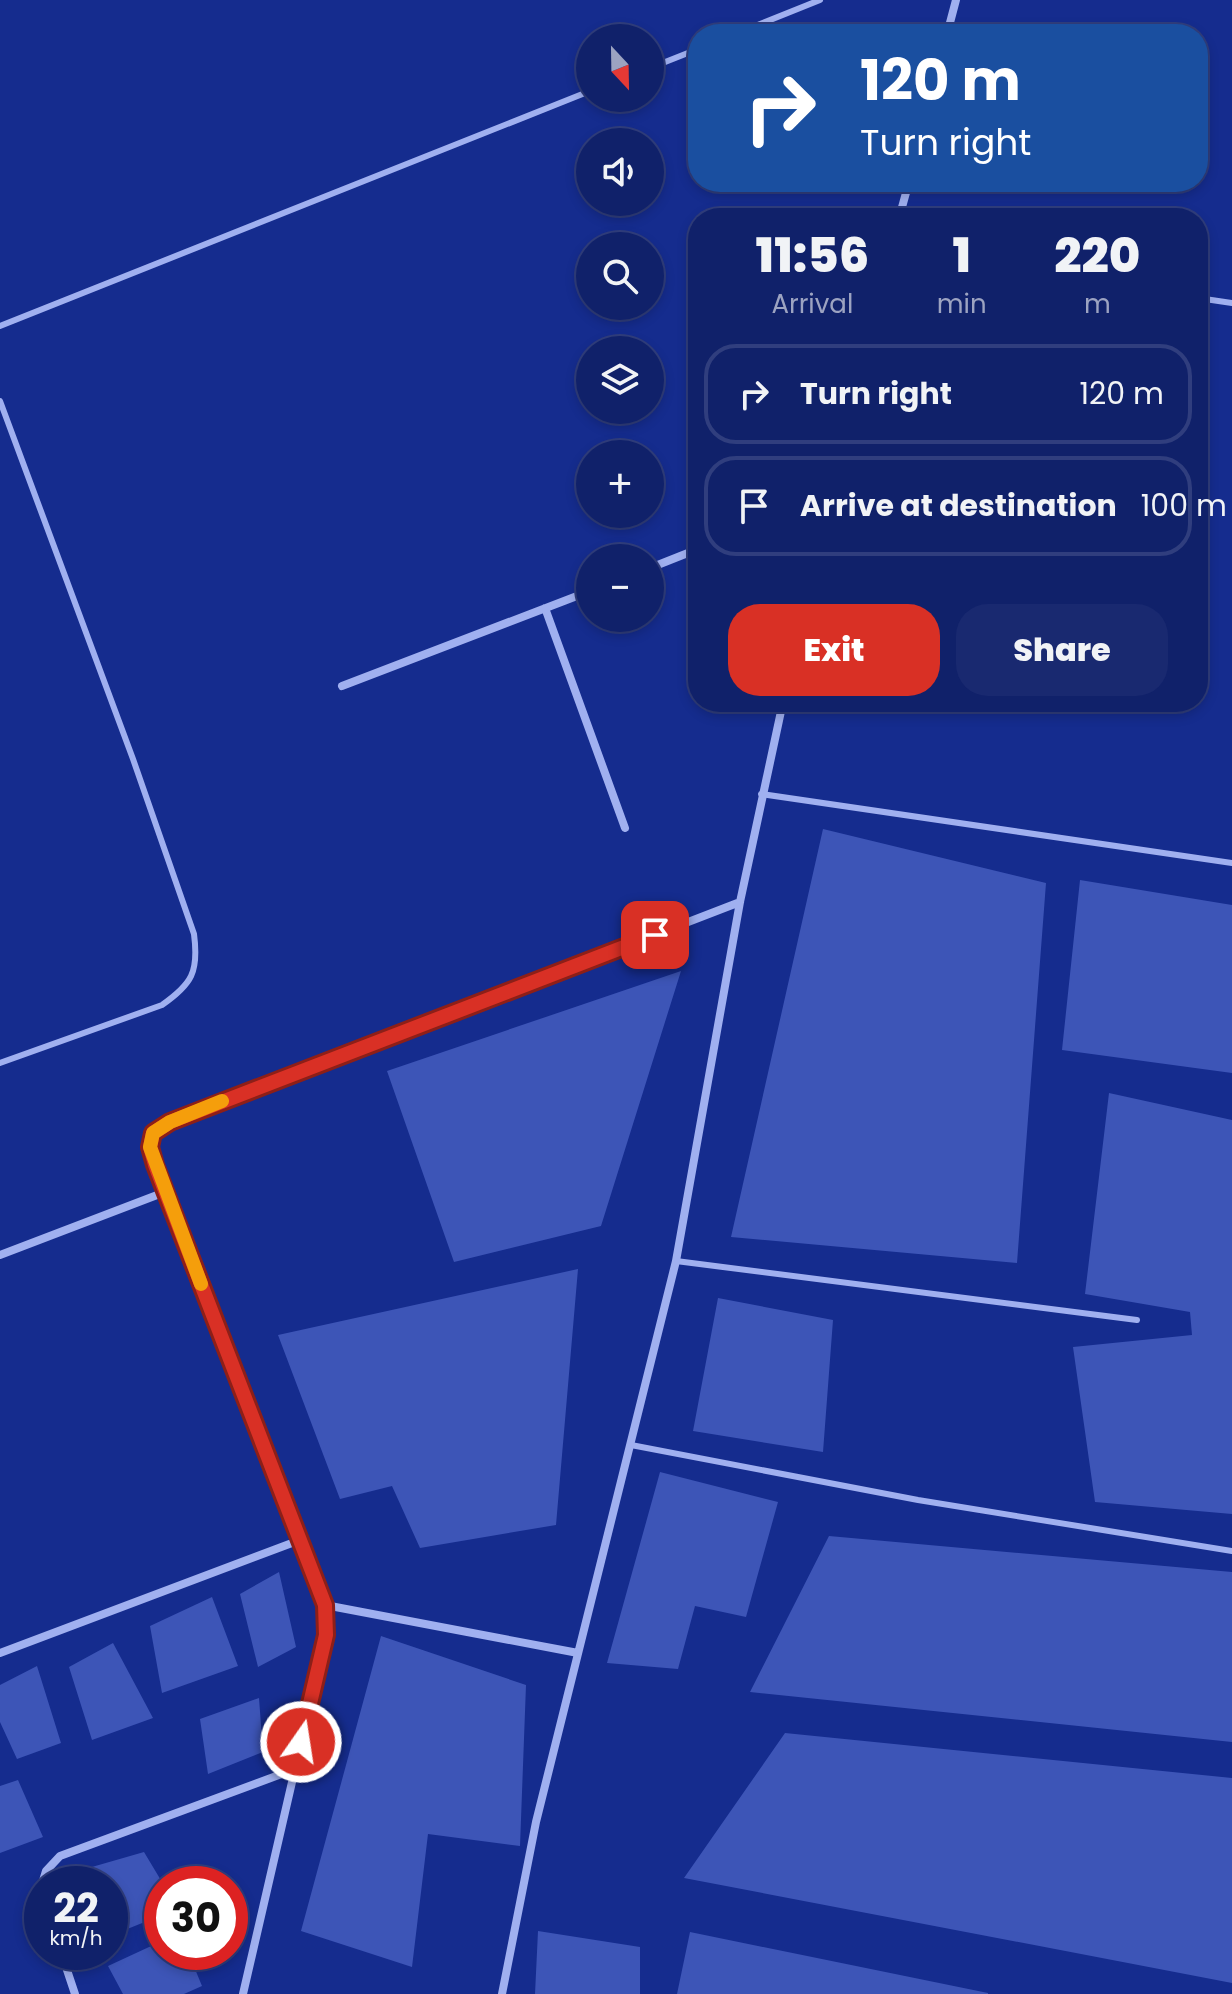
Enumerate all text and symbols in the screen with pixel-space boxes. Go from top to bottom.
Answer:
north arrow [576,24,664,112]
map controls [576,24,664,632]
text: 120 m [860,41,1021,120]
icon: right [728,56,832,160]
text: Turn right [860,117,1031,168]
button: sound [576,128,664,216]
text: 11:56 [756,222,869,289]
text: 1 [952,222,971,289]
text: 220 [1054,222,1140,289]
button: search [576,232,664,320]
text: Arrival [771,286,853,322]
text: min [937,286,987,322]
text: m [1084,286,1111,322]
button: layers [576,336,664,424]
icon: right [732,372,776,416]
text: Turn right [800,372,952,415]
text: 120 m [1079,372,1164,415]
button: + [576,440,664,528]
icon: arrive [732,484,776,528]
text: Arrive at destination [800,484,1117,527]
text: 100 m [1141,484,1227,527]
button: − [576,544,664,632]
button: Exit [728,604,940,696]
button: Share [956,604,1168,696]
pin [621,901,689,969]
icon: arrive [633,913,677,957]
position arrow [259,1700,343,1784]
speed limit sign: 30 [144,1866,248,1970]
text: 22 [53,1880,99,1936]
text: km/h [49,1924,103,1952]

